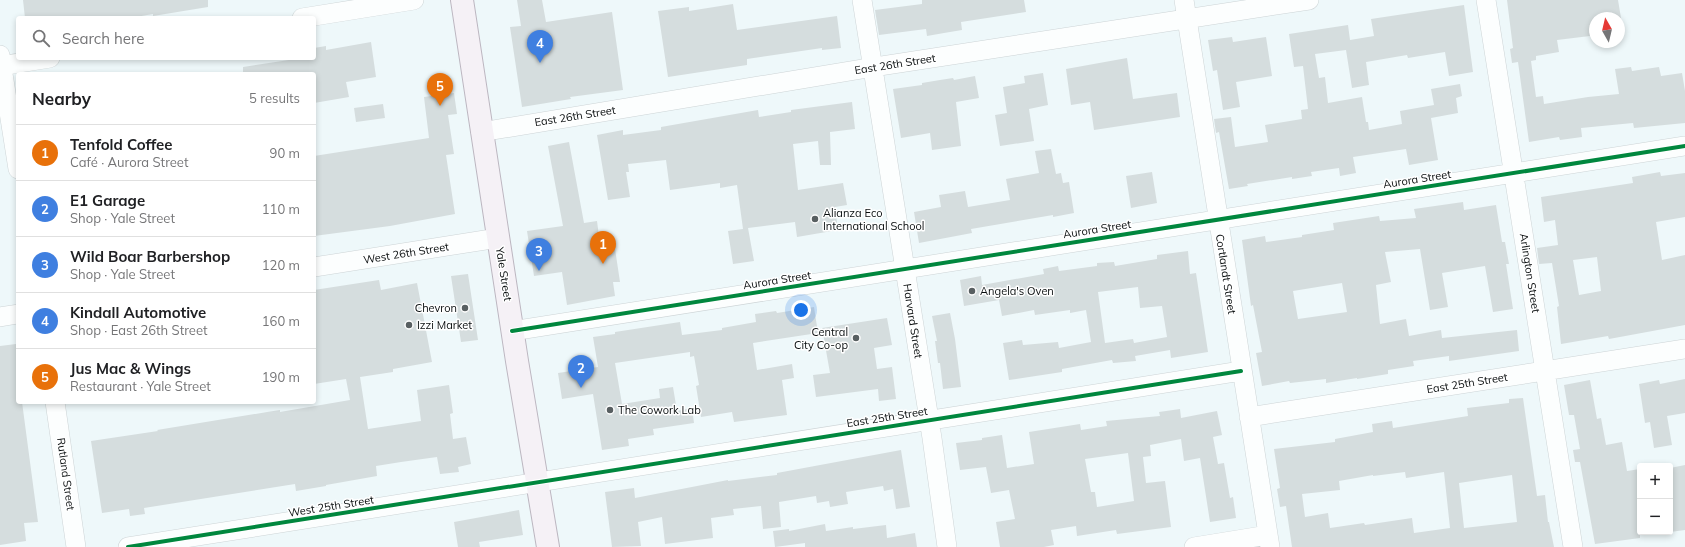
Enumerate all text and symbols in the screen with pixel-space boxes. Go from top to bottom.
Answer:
north arrow [1589,12,1625,48]
search box [16,16,316,60]
icon: search [30,27,52,49]
text: Search here [62,29,144,48]
pin: 4 [527,30,553,63]
street label: East 26th Street [853,51,937,77]
pin: 5 [427,73,453,106]
text: Nearby [32,88,91,109]
text: 5 results [249,90,300,106]
street label: East 26th Street [533,103,617,129]
text: Tenfold Coffee [70,135,172,154]
text: 1 [41,145,49,161]
text: 90 m [270,145,300,161]
text: Café · Aurora Street [70,154,188,170]
street label: Aurora Street [1382,167,1452,191]
text: E1 Garage [70,191,145,210]
text: 2 [41,201,49,217]
text: 110 m [262,201,300,217]
place label: Alianza Eco International School [823,206,924,233]
text: Shop · Yale Street [70,210,175,226]
marker: Alianza Eco International School [810,214,820,224]
street label: Aurora Street [1062,217,1132,241]
pin: 1 [590,231,616,264]
street label: Arlington Street [1517,232,1543,314]
street label: Cortlandt Street [1213,233,1239,315]
pin: 3 [526,238,552,271]
street label: West 26th Street [362,239,450,267]
street label: Yale Street [493,245,515,302]
text: Wild Boar Barbershop [70,247,230,266]
text: 3 [41,257,49,273]
text: 120 m [262,257,300,273]
text: Shop · Yale Street [70,266,175,282]
street label: Aurora Street [742,268,812,292]
street label: Harvard Street [900,283,926,360]
place label: Angela's Oven [980,284,1054,298]
marker: Angela's Oven [967,286,977,296]
your location [791,300,811,320]
place label: Chevron [415,301,457,315]
text: Kindall Automotive [70,303,206,322]
marker: Chevron [460,303,470,313]
text: 4 [41,313,49,329]
text: 160 m [262,313,300,329]
place label: Izzi Market [417,318,472,332]
marker: Izzi Market [404,320,414,330]
text: Shop · East 26th Street [70,322,208,338]
place label: Central City Co-op [794,325,848,352]
marker: Central City Co-op [851,333,861,343]
pin: 2 [568,355,594,388]
text: Jus Mac & Wings [70,359,191,378]
text: 5 [41,369,49,385]
text: 190 m [262,369,300,385]
street label: East 25th Street [1425,370,1509,396]
text: Restaurant · Yale Street [70,378,211,394]
place label: The Cowork Lab [618,403,701,417]
street label: East 25th Street [845,404,929,430]
marker: The Cowork Lab [605,405,615,415]
street label: Rutland Street [54,437,78,511]
map controls [1637,463,1673,535]
button: + [1637,463,1673,499]
street label: West 25th Street [287,492,375,520]
button: − [1637,499,1673,535]

